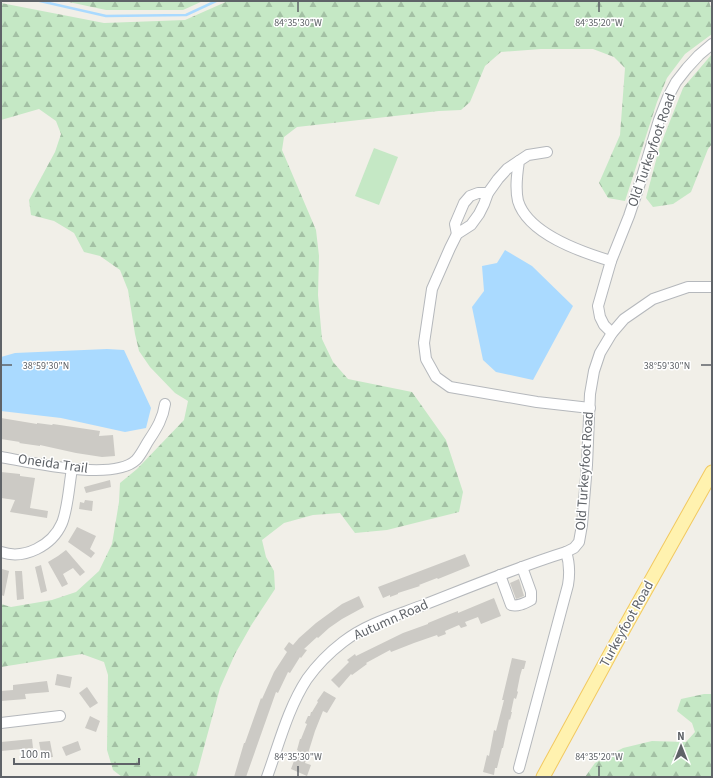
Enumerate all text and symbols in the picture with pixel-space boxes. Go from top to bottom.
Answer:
text: 84°35'30"W [274,16,322,30]
text: 84°35'20"W [575,16,623,30]
street label: Old Turkeyfoot Road [623,90,681,210]
text: 38°59'30"N [23,359,69,373]
text: 38°59'30"N [644,359,690,373]
street label: Old Turkeyfoot Road [571,411,599,531]
street label: Oneida Trail [17,449,90,479]
street label: Turkeyfoot Road [595,577,659,671]
street label: Autumn Road [351,595,431,645]
north arrow [661,726,701,766]
text: N [677,729,685,744]
scale bar [14,740,139,766]
text: 100 m [20,746,50,763]
text: 84°35'30"W [274,750,322,764]
text: 84°35'20"W [575,750,623,764]

